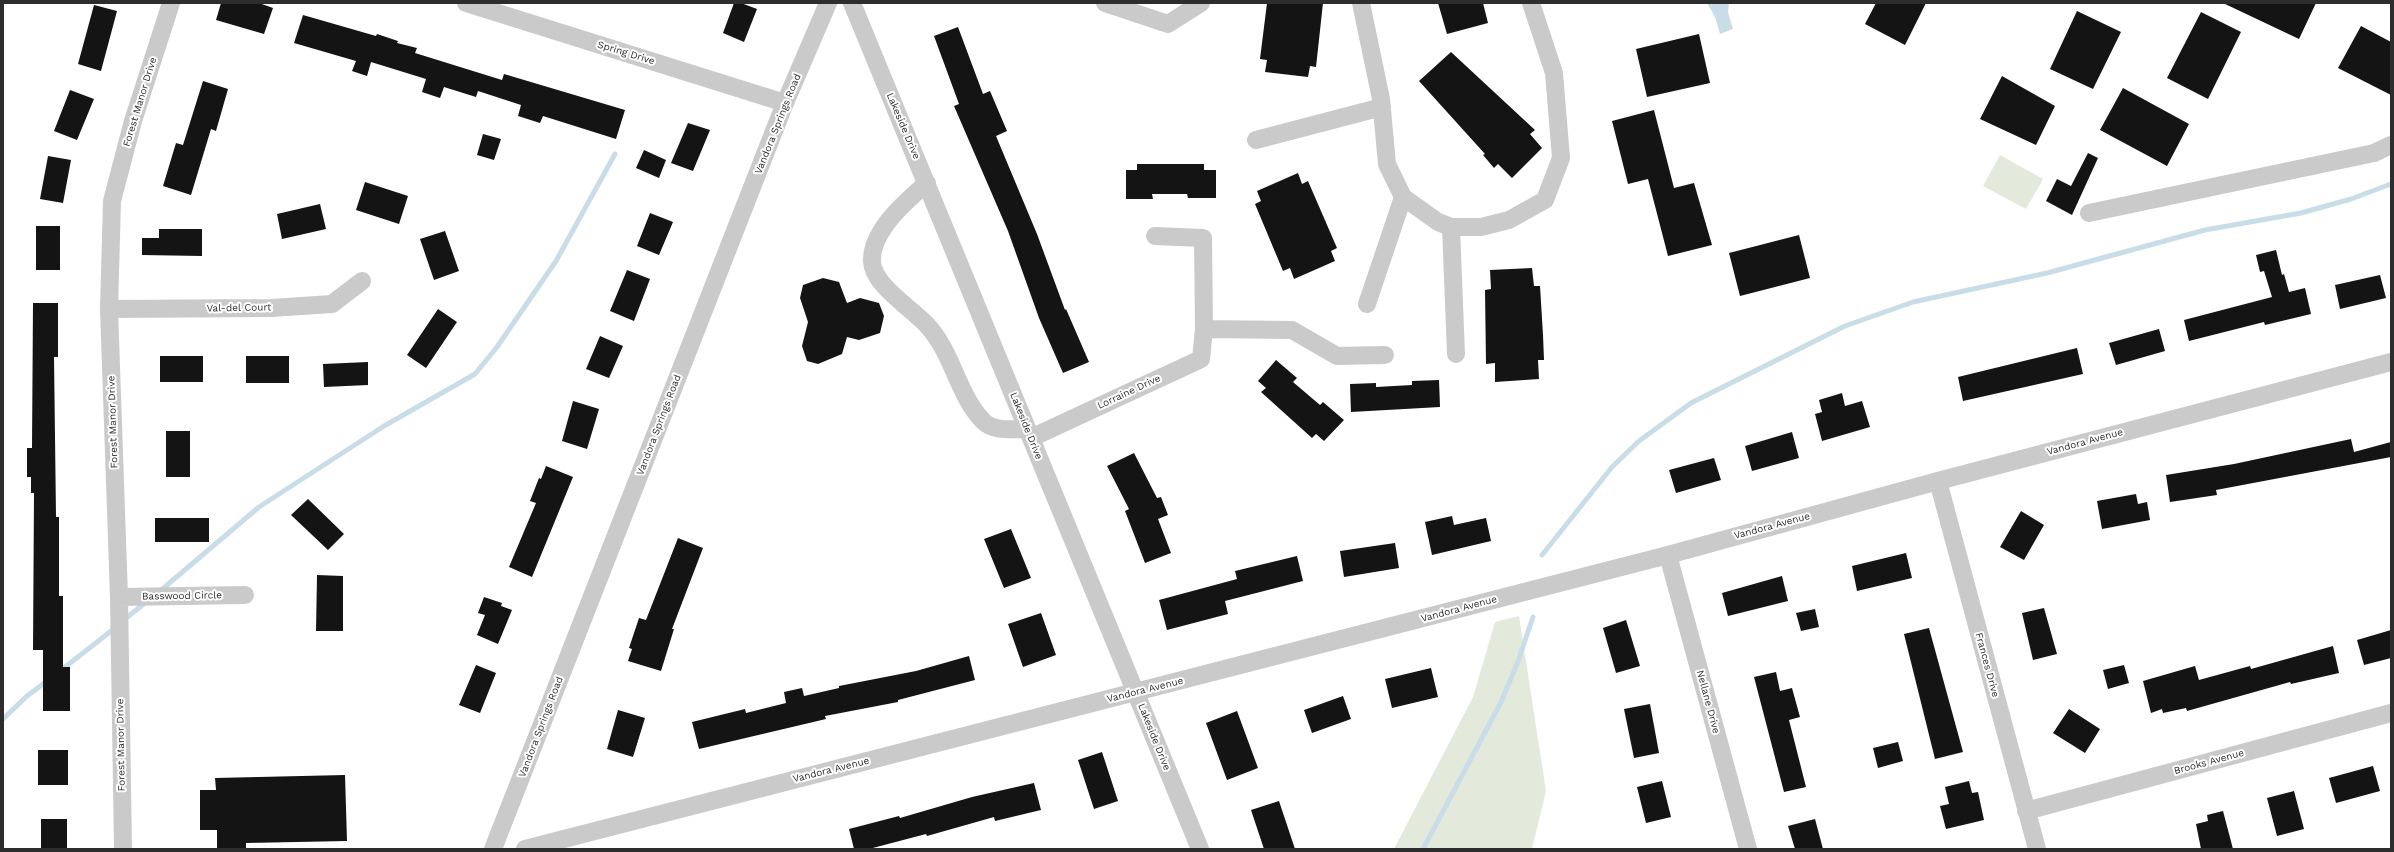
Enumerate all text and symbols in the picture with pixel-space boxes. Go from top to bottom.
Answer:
street label: Spring Drive [596,39,656,67]
street label: Forest Manor Drive [121,56,159,148]
street label: Vandora Springs Road [752,72,804,176]
street label: Lakeside Drive [884,91,922,161]
street label: Val-del Court [207,301,271,315]
street label: Lorraine Drive [1095,372,1163,412]
street label: Vandora Springs Road [634,373,684,477]
street label: Forest Manor Drive [105,375,121,469]
street label: Lakeside Drive [1007,391,1045,461]
street label: Vandora Avenue [2046,426,2124,458]
street label: Vandora Avenue [1733,510,1811,542]
street label: Basswood Circle [142,589,222,603]
street label: Vandora Avenue [1420,593,1498,625]
street label: Frances Drive [1973,631,2001,699]
street label: Nellane Drive [1694,669,1722,735]
street label: Vandora Springs Road [516,675,566,779]
street label: Vandora Avenue [1106,675,1184,705]
street label: Forest Manor Drive [114,699,128,791]
street label: Lakeside Drive [1135,702,1173,772]
street label: Brooks Avenue [2173,747,2245,777]
street label: Vandora Avenue [792,755,870,785]

